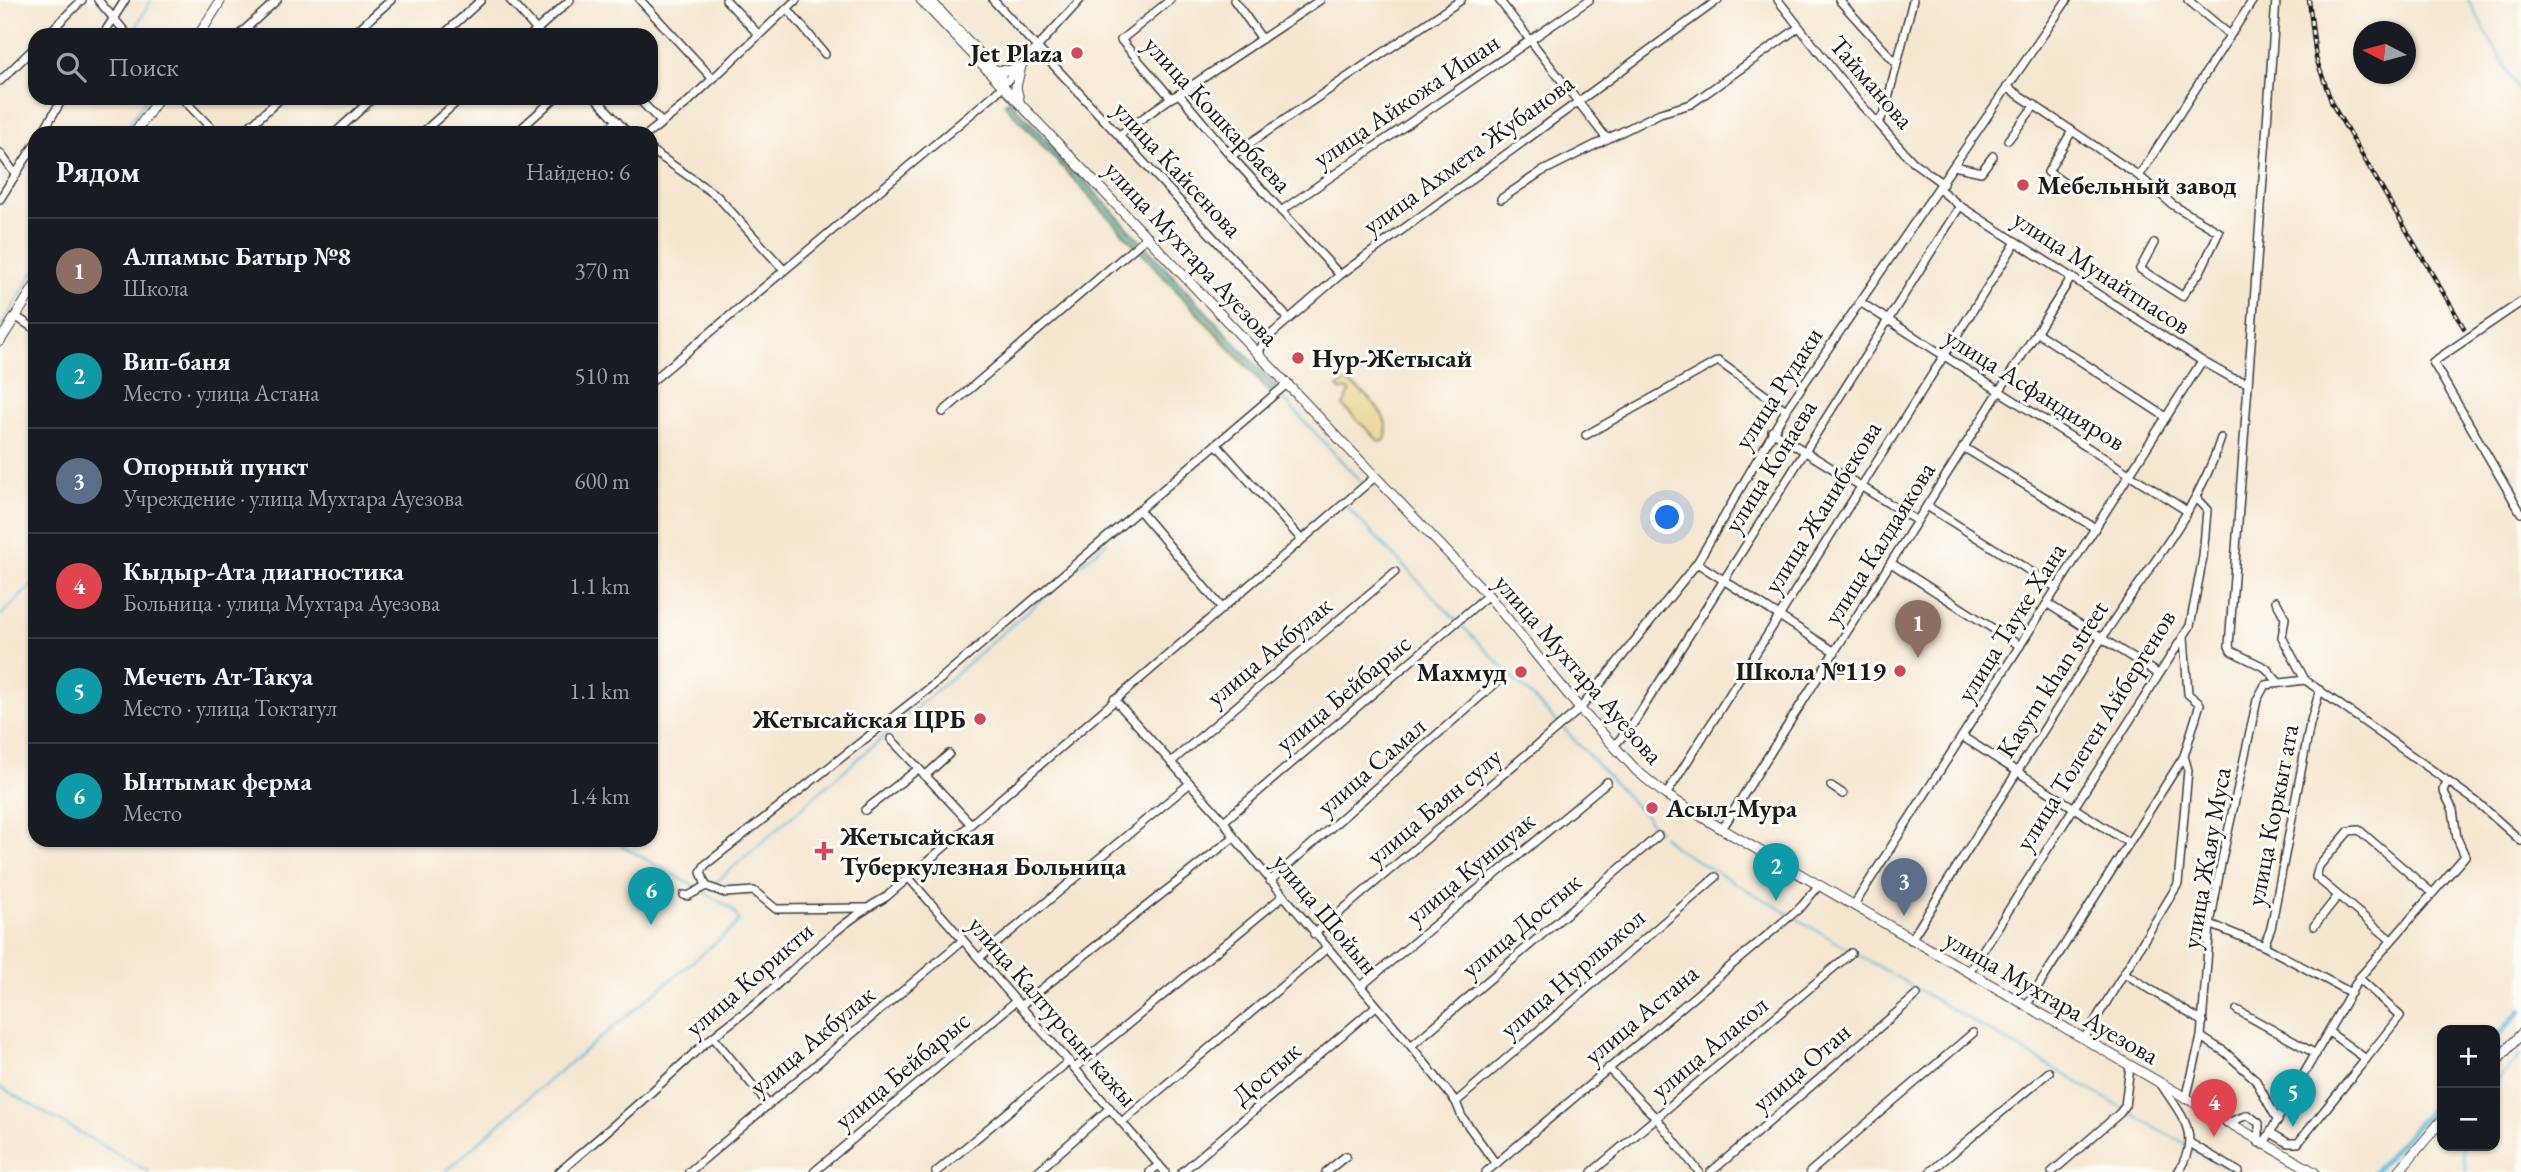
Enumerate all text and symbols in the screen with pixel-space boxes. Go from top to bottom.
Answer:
north arrow [2353,21,2416,84]
street label: улица Айкожа Ишан [1306,25,1506,175]
search box [28,28,658,105]
street label: улица Кошкарбаева [1136,28,1300,200]
street label: Тайманова [1822,28,1922,136]
place label: Jet Plaza [967,36,1064,70]
marker: Jet Plaza [1069,45,1085,61]
icon: search [52,48,90,86]
text: Поиск [108,50,179,84]
street label: улица Ахмета Жубанова [1355,65,1581,242]
street label: улица Кайсенова [1106,93,1251,245]
text: Рядом [56,152,140,191]
street label: улица Мухтара Ауезова [1097,153,1287,353]
text: Найдено: 6 [526,157,630,187]
place label: Мебельный завод [2037,168,2237,202]
marker: Мебельный завод [2015,177,2031,193]
street label: улица Мунайтпасов [2007,202,2197,342]
text: Алпамыс Батыр №8 [123,239,351,273]
text: 1 [73,256,85,286]
text: 370 m [574,256,630,286]
text: Школа [123,273,188,303]
street label: улица Рудаки [1726,320,1830,456]
street label: улица Асфандияров [1938,320,2132,458]
place label: Нур-Жетысай [1312,341,1472,375]
text: Вип-баня [123,344,231,378]
marker: Нур-Жетысай [1290,350,1306,366]
text: 2 [73,361,85,391]
text: 510 m [574,361,630,391]
text: Место · улица Астана [123,378,319,408]
street label: улица Конаева [1716,392,1825,539]
street label: улица Жанибекова [1755,414,1889,600]
text: Опорный пункт [123,449,308,483]
street label: улица Калдаякова [1815,455,1943,631]
text: 3 [73,466,85,496]
text: 600 m [574,466,630,496]
text: Учреждение · улица Мухтара Ауезова [123,483,463,513]
your location [1650,500,1684,534]
street label: улица Тауке Хана [1948,535,2074,708]
text: Кыдыр-Ата диагностика [123,554,404,588]
street label: улица Мухтара Ауезова [1487,567,1672,772]
text: 4 [73,571,85,601]
text: 1.1 km [569,571,630,601]
text: Больница · улица Мухтара Ауезова [123,588,440,618]
street label: улица Акбулак [1199,588,1339,714]
street label: Kasym khan street [1988,594,2116,764]
pin: 1 [1895,600,1941,658]
street label: улица Толеген Айбергенов [2007,603,2183,857]
street label: улица Бейбарыс [1268,626,1418,760]
place label: Школа №119 [1736,654,1886,688]
place label: Махмуд [1417,655,1507,689]
text: Мечеть Ат-Такуа [123,659,313,693]
marker: Школа №119 [1892,663,1908,679]
marker: Махмуд [1513,664,1529,680]
text: 5 [73,676,85,706]
text: 1.1 km [569,676,630,706]
text: Место · улица Токтагул [123,693,337,723]
place label: Жетысайская ЦРБ [752,702,966,736]
street label: улица Самал [1309,709,1433,823]
marker: Жетысайская ЦРБ [972,711,988,727]
street label: улица Коркыт ата [2238,721,2306,909]
street label: улица Баян сулу [1359,739,1509,873]
text: Ынтымак ферма [123,764,312,798]
street label: улица Жаяу Муса [2173,764,2239,951]
text: 6 [73,781,85,811]
text: 1.4 km [569,781,630,811]
place label: Асыл-Мура [1665,791,1798,825]
text: Место [123,798,182,828]
marker: Асыл-Мура [1644,800,1660,816]
street label: улица Куншуак [1398,804,1542,932]
place label: Жетысайская Туберкулезная Больница [839,819,1127,883]
marker: Жетысайская Туберкулезная Больница [814,841,834,861]
pin: 2 [1753,843,1799,901]
street label: улица Шойын [1265,846,1387,982]
pin: 3 [1881,858,1927,916]
street label: улица Достык [1454,864,1589,985]
pin: 6 [628,867,674,925]
street label: улица Нурлыжол [1492,900,1652,1046]
street label: улица Калтурсын кажы [961,908,1145,1114]
street label: улица Корикти [678,914,821,1044]
street label: улица Мухтара Ауезова [1939,922,2166,1072]
street label: улица Астана [1577,956,1706,1072]
street label: улица Акбулак [742,977,882,1103]
street label: улица Алакол [1643,988,1775,1106]
street label: улица Бейбарыс [827,1003,977,1137]
street label: улица Отан [1744,1015,1858,1119]
map controls [2437,1025,2500,1151]
button: + [2437,1025,2500,1088]
street label: Достык [1224,1033,1308,1112]
pin: 5 [2270,1069,2316,1127]
pin: 4 [2191,1079,2237,1137]
button: − [2437,1088,2500,1151]

